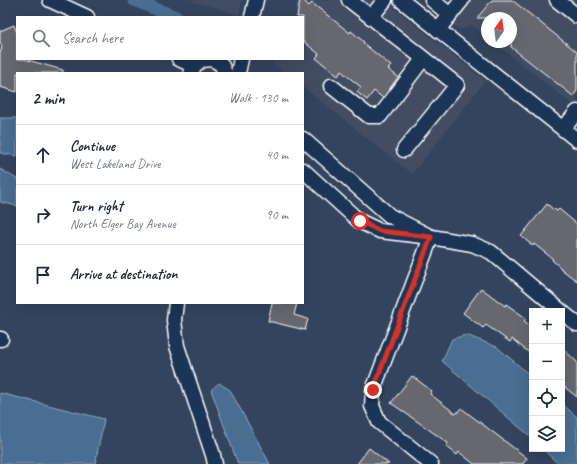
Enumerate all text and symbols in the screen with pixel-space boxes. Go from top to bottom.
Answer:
north arrow [481,12,517,48]
search box [16,16,304,60]
icon: search [30,27,52,49]
text: Search here [62,29,123,48]
text: 2 min [32,88,65,109]
text: Walk · 130 m [229,90,288,106]
text: Continue [70,137,115,156]
icon: ahead [32,144,54,166]
text: 40 m [266,147,288,163]
text: West Lakeland Drive [70,156,161,172]
text: Turn right [70,197,123,216]
icon: right [32,204,54,226]
text: 90 m [266,207,288,223]
route start [351,212,369,230]
text: North Elger Bay Avenue [70,216,176,232]
icon: arrive [32,264,54,286]
text: Arrive at destination [70,265,177,284]
map controls [529,308,565,452]
button: + [529,308,565,344]
button: − [529,344,565,380]
button: locate [529,380,565,416]
route end [364,381,382,399]
button: layers [529,416,565,452]

